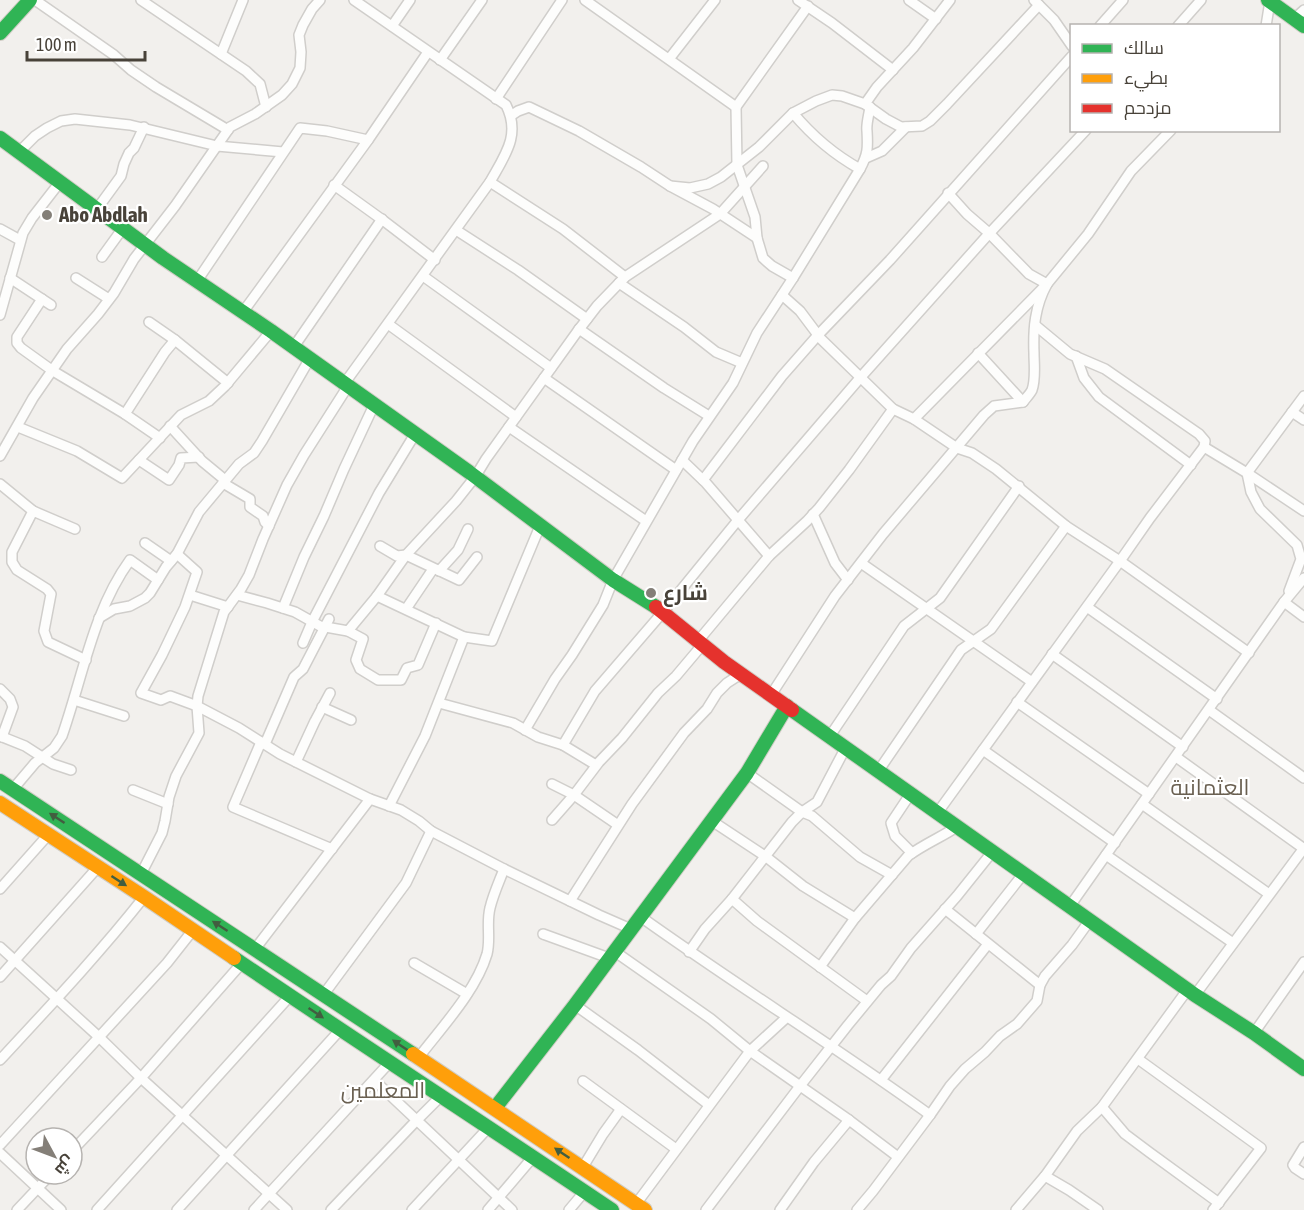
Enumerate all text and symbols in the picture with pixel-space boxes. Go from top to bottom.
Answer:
scale bar [27,24,146,62]
legend [1070,24,1280,132]
text: 100 m [36,34,77,55]
text: سالك [1124,37,1164,58]
text: بطيء [1124,67,1168,92]
text: مزدحم [1124,97,1172,120]
place label: Abo Abdlah [58,202,148,226]
marker: Abo Abdlah [40,208,54,222]
place label: شارع [663,580,708,607]
marker: شارع [644,586,658,600]
district label: العثمانية [1171,774,1249,800]
one-way arrow [49,813,65,824]
one-way arrow [111,875,127,886]
one-way arrow [212,920,228,931]
one-way arrow [307,1007,323,1019]
one-way arrow [392,1040,408,1051]
district label: المعلمين [341,1077,425,1104]
north arrow [24,1126,84,1186]
one-way arrow [555,1147,571,1159]
text: ش [51,1152,79,1179]

